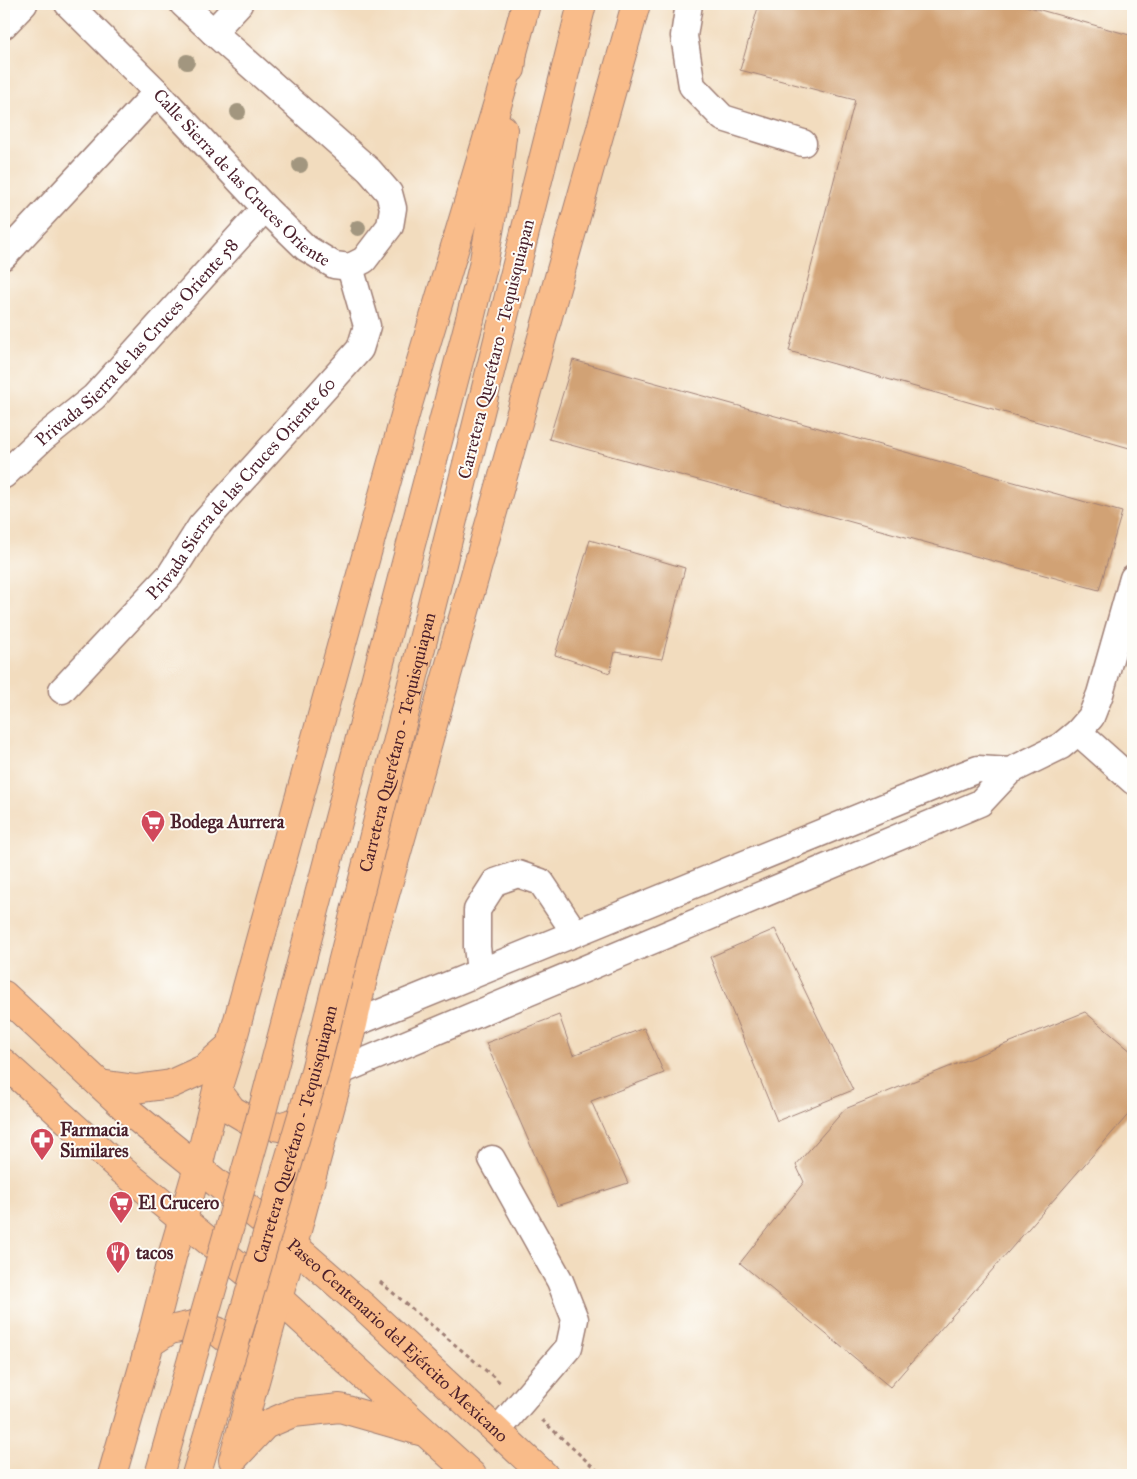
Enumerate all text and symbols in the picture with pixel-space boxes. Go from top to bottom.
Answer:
street label: Calle Sierra de las Cruces Oriente [149,84,334,271]
street label: Carretera Querétaro - Tequisquiapan [453,217,540,481]
street label: Privada Sierra de las Cruces Oriente 58 [30,234,243,451]
street label: Privada Sierra de las Cruces Oriente 60 [142,373,340,604]
street label: Carretera Querétaro - Tequisquiapan [354,610,440,875]
supermarket icon: Bodega Aurrera [140,809,166,843]
place label: Bodega Aurrera [170,811,285,834]
street label: Carretera Querétaro - Tequisquiapan [248,1003,342,1266]
place label: Farmacia Similares [60,1119,129,1162]
pharmacy icon: Farmacia Similares [29,1127,55,1161]
supermarket icon: El Crucero [108,1190,134,1224]
place label: El Crucero [138,1192,219,1214]
street label: Paseo Centenario del Ejército Mexicano [283,1234,513,1447]
restaurant icon: tacos [105,1240,131,1274]
place label: tacos [135,1242,174,1264]

